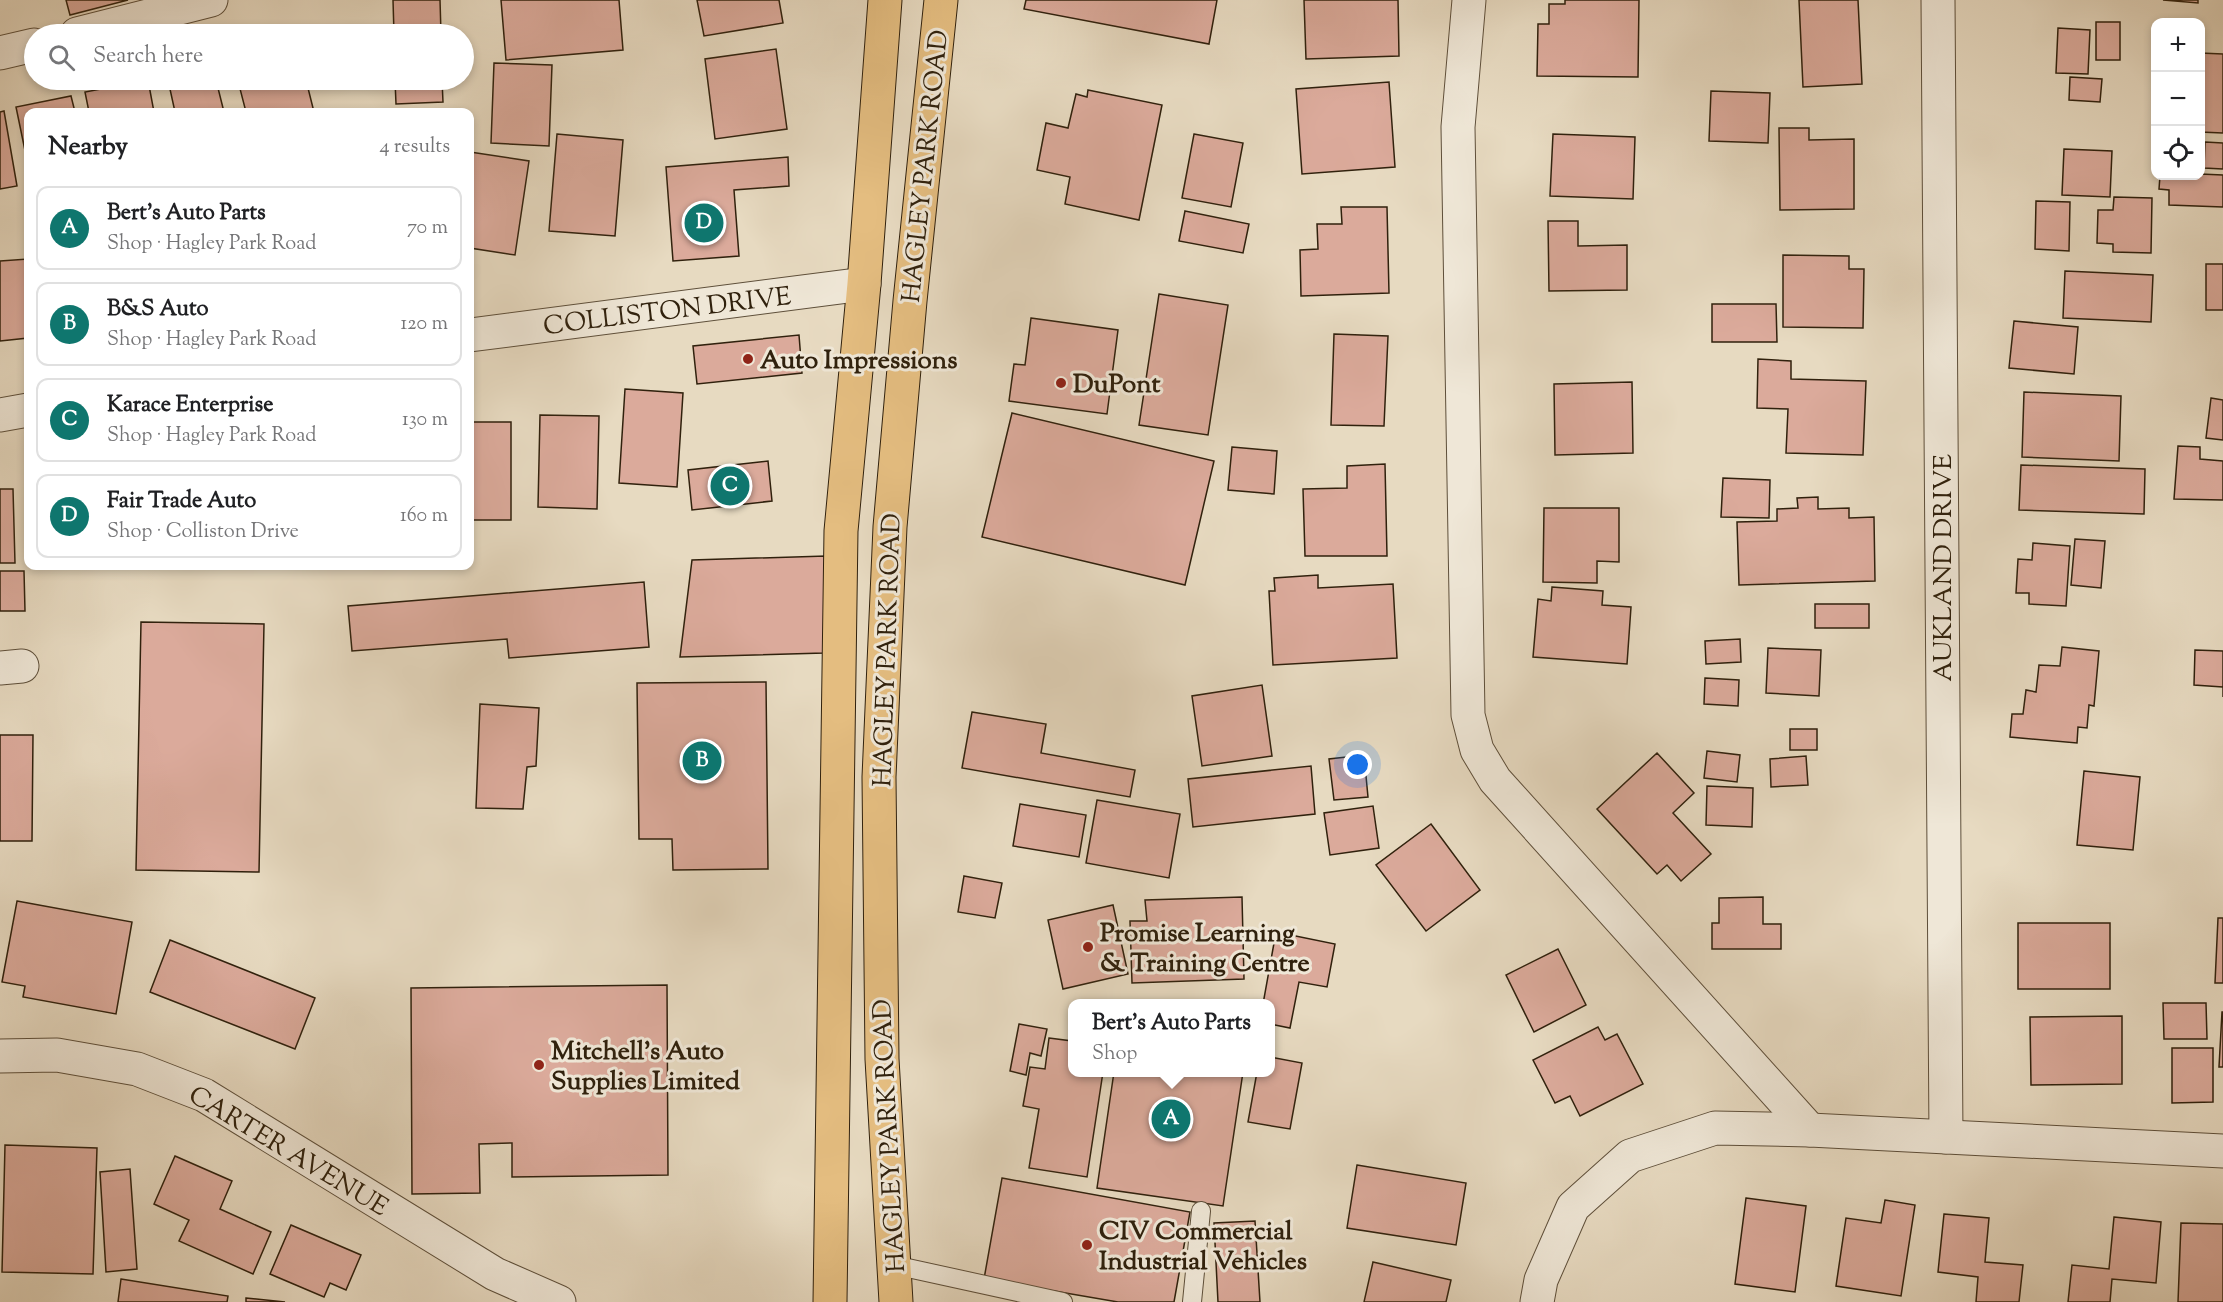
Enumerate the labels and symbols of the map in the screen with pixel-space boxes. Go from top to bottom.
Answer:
street label: HAGLEY PARK ROAD [894,28,959,304]
pin: D [684,200,724,246]
street label: COLLISTON DRIVE [541,279,794,346]
place label: Auto Impressions [760,343,957,380]
marker: Auto Impressions [741,352,755,366]
place label: DuPont [1073,367,1160,404]
marker: DuPont [1054,376,1068,390]
street label: AUKLAND DRIVE [1926,454,1963,682]
pin: C [710,464,750,508]
street label: HAGLEY PARK ROAD [865,513,912,788]
pin: B [682,738,722,783]
your location [1343,750,1372,779]
place label: Promise Learning & Training Centre [1100,916,1310,983]
marker: Promise Learning & Training Centre [1081,940,1095,954]
street label: HAGLEY PARK ROAD [865,998,916,1274]
place label: Mitchell's Auto Supplies Limited [551,1034,740,1101]
marker: Mitchell's Auto Supplies Limited [532,1058,546,1072]
street label: CARTER AVENUE [181,1078,395,1227]
pin: A [1152,1096,1190,1142]
place label: CIV Commercial Industrial Vehicles [1099,1214,1307,1281]
marker: CIV Commercial Industrial Vehicles [1080,1238,1094,1252]

